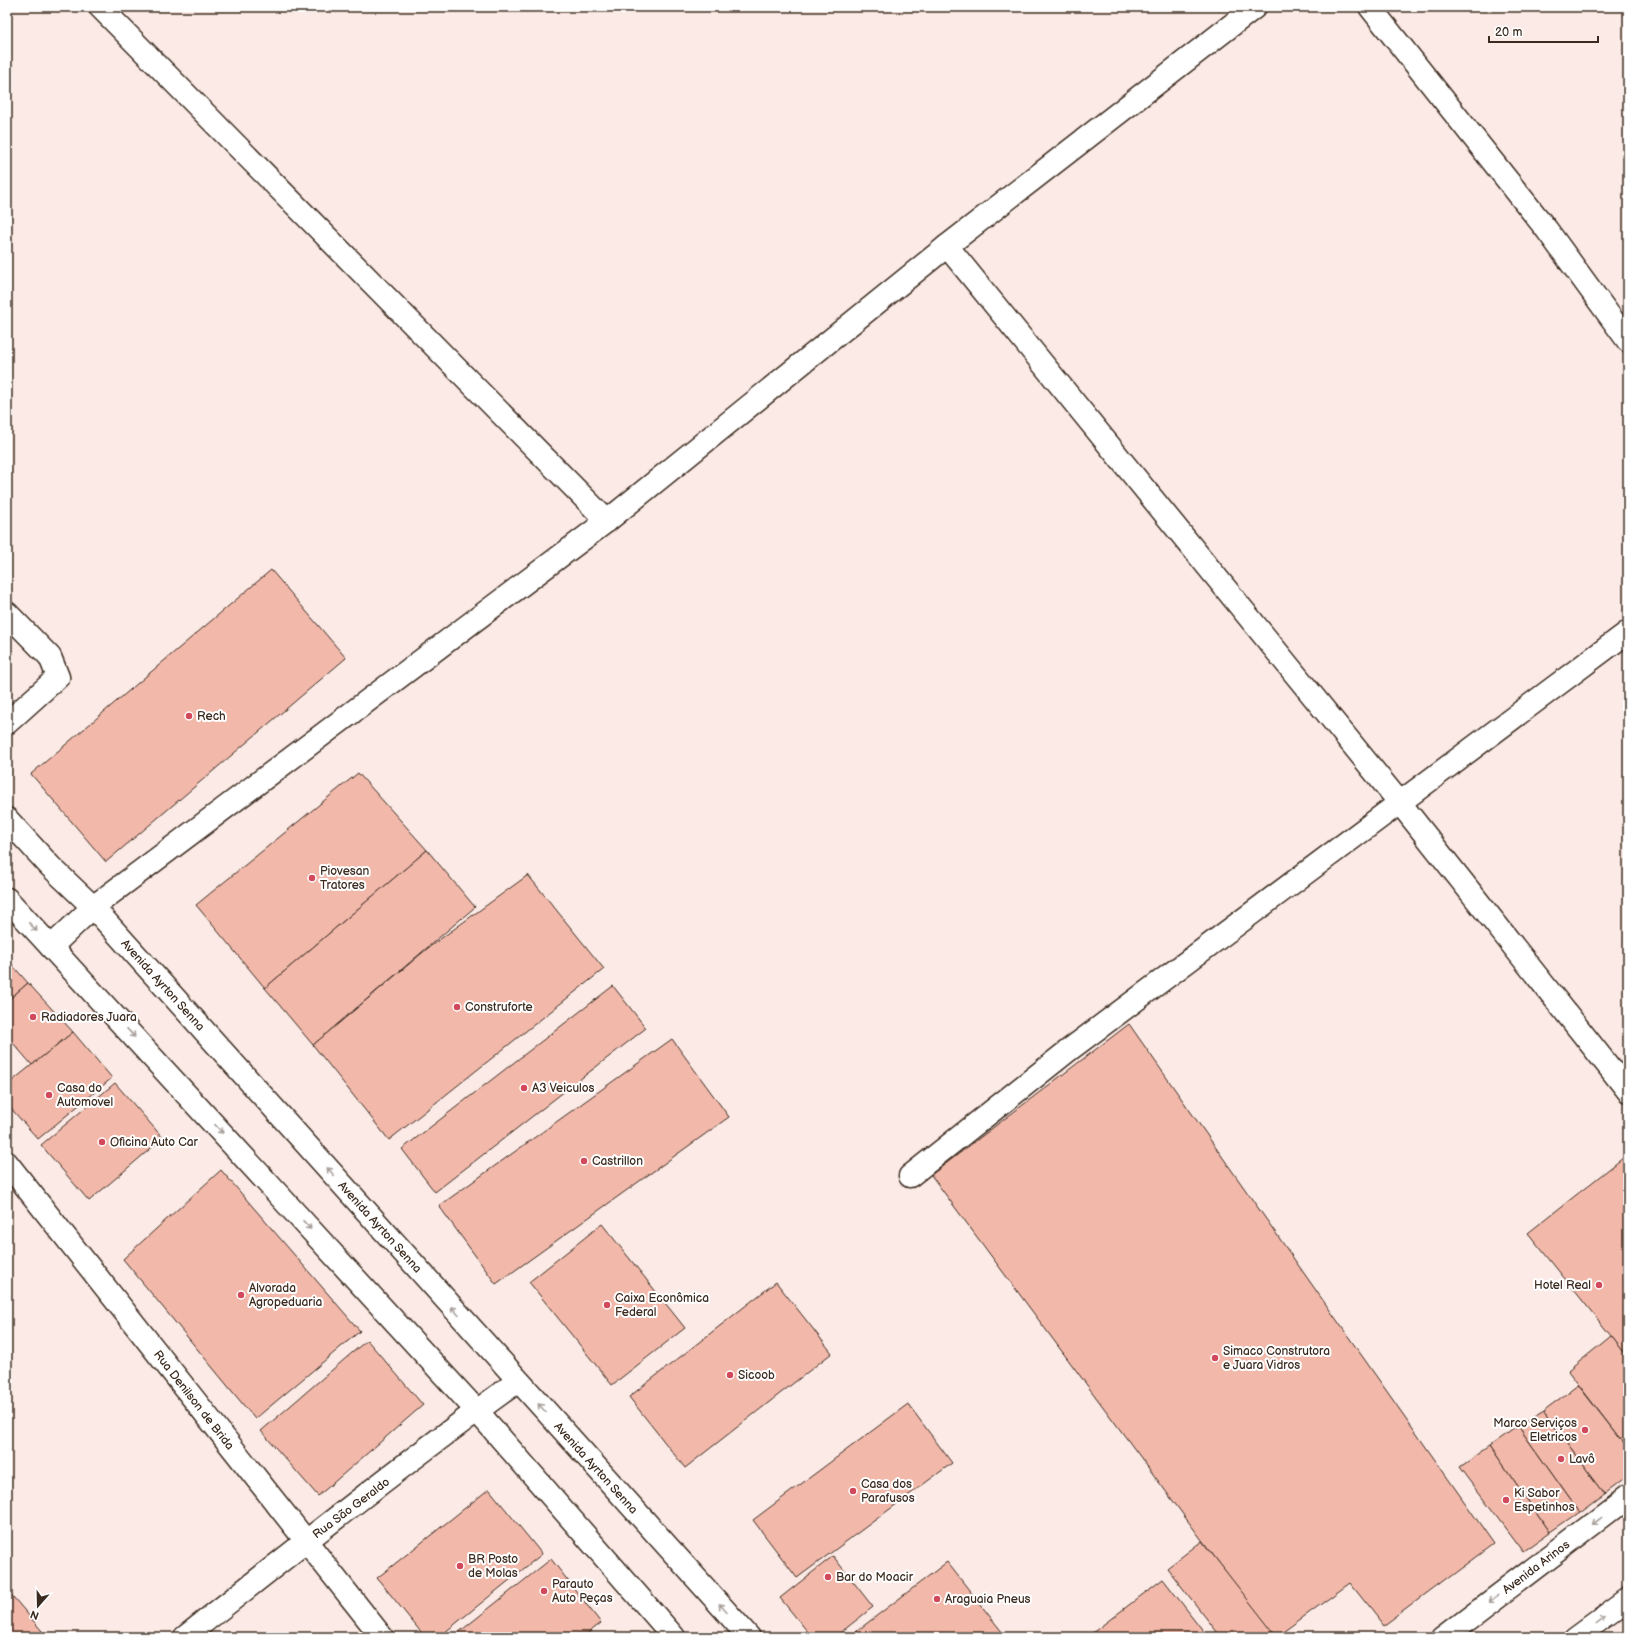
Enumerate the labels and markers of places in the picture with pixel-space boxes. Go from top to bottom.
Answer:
place label: Rech [197,709,226,724]
marker: Rech [184,711,194,721]
place label: Piovesan Tratores [320,864,370,893]
marker: Piovesan Tratores [307,873,317,883]
place label: Construforte [465,1000,533,1015]
marker: Construforte [452,1002,462,1012]
place label: Radiadores Juara [41,1010,137,1025]
marker: Radiadores Juara [28,1012,38,1022]
place label: Casa do Automovel [57,1081,113,1110]
place label: A3 Veiculos [532,1081,594,1096]
marker: A3 Veiculos [519,1083,529,1093]
marker: Casa do Automovel [44,1090,54,1100]
place label: Oficina Auto Car [110,1135,199,1150]
marker: Oficina Auto Car [97,1137,107,1147]
place label: Castrillon [592,1154,643,1169]
marker: Castrillon [579,1156,589,1166]
place label: Hotel Real [1534,1278,1591,1293]
marker: Hotel Real [1594,1280,1604,1290]
place label: Alvorada Agropeduaria [249,1281,322,1310]
marker: Alvorada Agropeduaria [236,1290,246,1300]
place label: Caixa Econômica Federal [615,1291,709,1320]
marker: Caixa Econômica Federal [602,1300,612,1310]
place label: Simaco Construtora e Juara Vidros [1223,1344,1330,1373]
marker: Simaco Construtora e Juara Vidros [1210,1353,1220,1363]
place label: Sicoob [738,1368,775,1383]
marker: Sicoob [725,1370,735,1380]
place label: Marco Serviços Eletricos [1493,1416,1577,1445]
marker: Marco Serviços Eletricos [1580,1425,1590,1435]
place label: Lavô [1569,1452,1595,1467]
marker: Lavô [1556,1454,1566,1464]
place label: Casa dos Parafusos [861,1477,915,1506]
marker: Casa dos Parafusos [848,1486,858,1496]
place label: Ki Sabor Espetinhos [1514,1486,1575,1515]
marker: Ki Sabor Espetinhos [1501,1495,1511,1505]
place label: BR Posto de Molas [468,1552,518,1581]
marker: BR Posto de Molas [455,1561,465,1571]
place label: Bar do Moacir [836,1570,914,1585]
marker: Bar do Moacir [823,1572,833,1582]
place label: Parauto Auto Peças [552,1577,613,1606]
marker: Parauto Auto Peças [539,1586,549,1596]
place label: Araguaia Pneus [945,1592,1031,1607]
marker: Araguaia Pneus [932,1594,942,1604]

